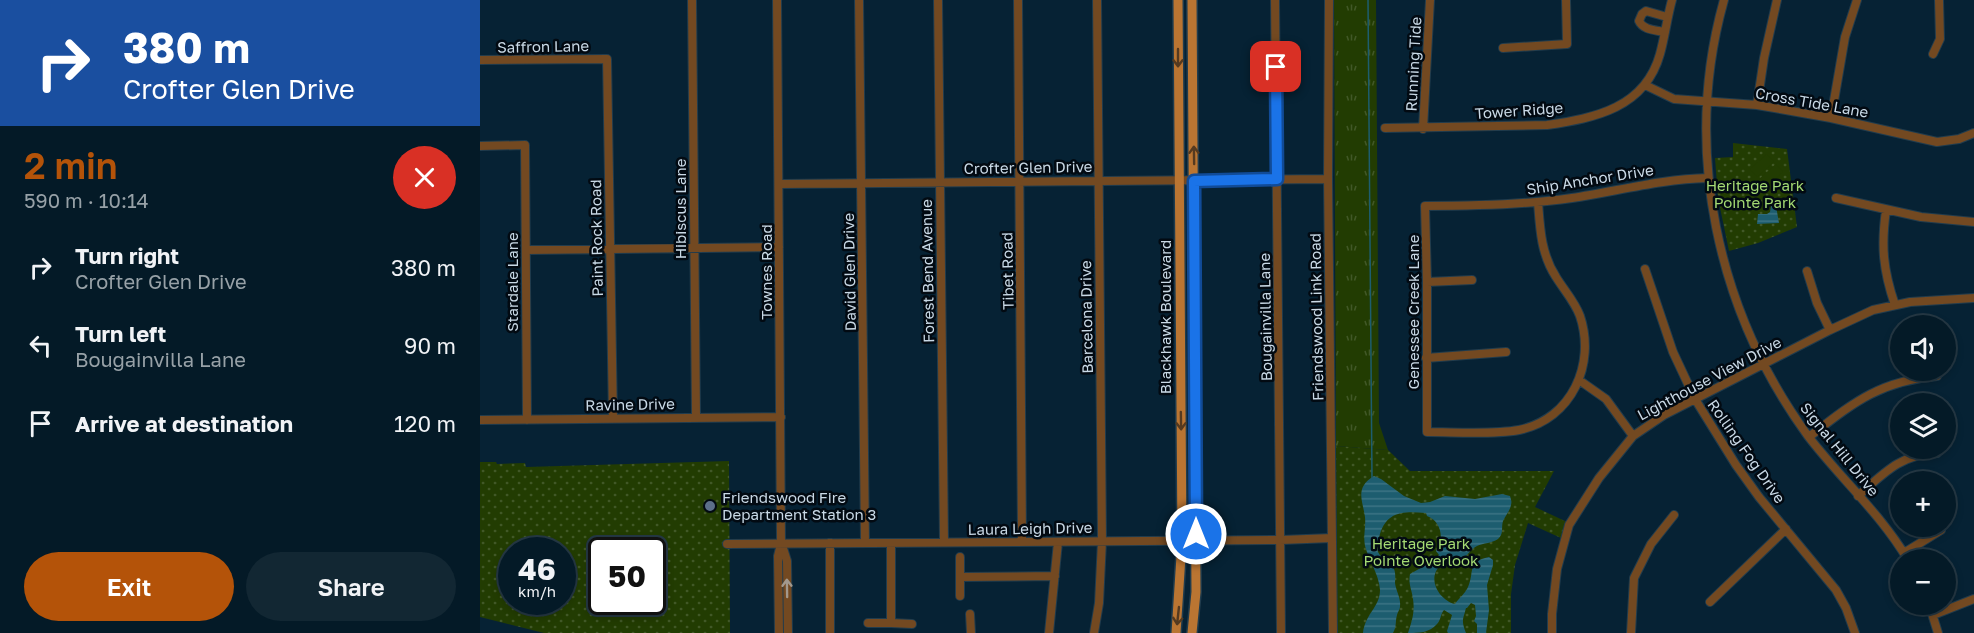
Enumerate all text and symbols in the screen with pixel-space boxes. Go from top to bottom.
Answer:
street label: Running Tide [1402,16,1424,112]
text: 380 m [123,22,250,72]
icon: right [24,24,102,102]
street label: Saffron Lane [497,36,589,56]
pin [1250,41,1301,92]
one-way arrow [1172,48,1184,68]
icon: arrive [1259,50,1292,83]
text: Crofter Glen Drive [123,73,355,105]
street label: Cross Tide Lane [1754,83,1870,121]
street label: Tower Ridge [1474,98,1564,122]
text: 2 min [24,144,118,187]
one-way arrow [1188,145,1200,165]
button: close [393,146,456,209]
street label: Crofter Glen Drive [963,157,1093,177]
street label: Hibiscus Lane [671,158,689,259]
street label: Ship Anchor Drive [1525,160,1655,198]
park label: Heritage Park Pointe Park [1706,176,1805,211]
street label: Paint Rock Road [586,179,606,297]
text: 590 m · 10:14 [24,188,149,212]
street label: Forest Bend Avenue [917,199,937,343]
street label: David Glen Drive [839,212,859,331]
street label: Townes Road [757,224,775,320]
street label: Stardale Lane [503,232,521,332]
street label: Tibet Road [997,232,1017,310]
street label: Friendswood Link Road [1306,233,1326,401]
street label: Genessee Creek Lane [1404,234,1422,389]
street label: Blackhawk Boulevard [1156,240,1174,394]
text: Turn right [75,242,179,269]
icon: right [24,251,57,284]
street label: Bougainvilla Lane [1255,252,1275,381]
text: 380 m [391,254,456,281]
street label: Barcelona Drive [1076,260,1096,374]
text: Crofter Glen Drive [75,269,247,293]
map controls [1890,315,1956,615]
button: sound [1890,315,1956,381]
text: Turn left [75,320,166,347]
icon: left [24,329,57,362]
text: 90 m [404,332,456,359]
street label: Lighthouse View Drive [1634,332,1784,424]
text: Bougainvilla Lane [75,347,246,371]
button: layers [1890,393,1956,459]
street label: Ravine Drive [585,394,675,414]
street label: Rolling Fog Drive [1704,396,1790,507]
street label: Signal Hill Drive [1797,399,1883,500]
icon: arrive [24,407,57,440]
text: Arrive at destination [75,410,293,437]
text: 120 m [394,410,456,437]
one-way arrow [1175,411,1187,431]
button: + [1890,471,1956,537]
place label: Friendswood Fire Department Station 3 [722,488,876,523]
marker: Friendswood Fire Department Station 3 [703,499,717,513]
position arrow [1164,502,1228,566]
street label: Laura Leigh Drive [968,518,1093,538]
park label: Heritage Park Pointe Overlook [1363,534,1479,569]
speed limit sign: 50 [588,537,666,615]
button: − [1890,549,1956,615]
text: 46 [518,551,556,587]
button: Exit [24,552,234,621]
button: Share [246,552,456,621]
one-way arrow [782,578,793,598]
text: km/h [518,582,556,600]
one-way arrow [1172,606,1183,626]

